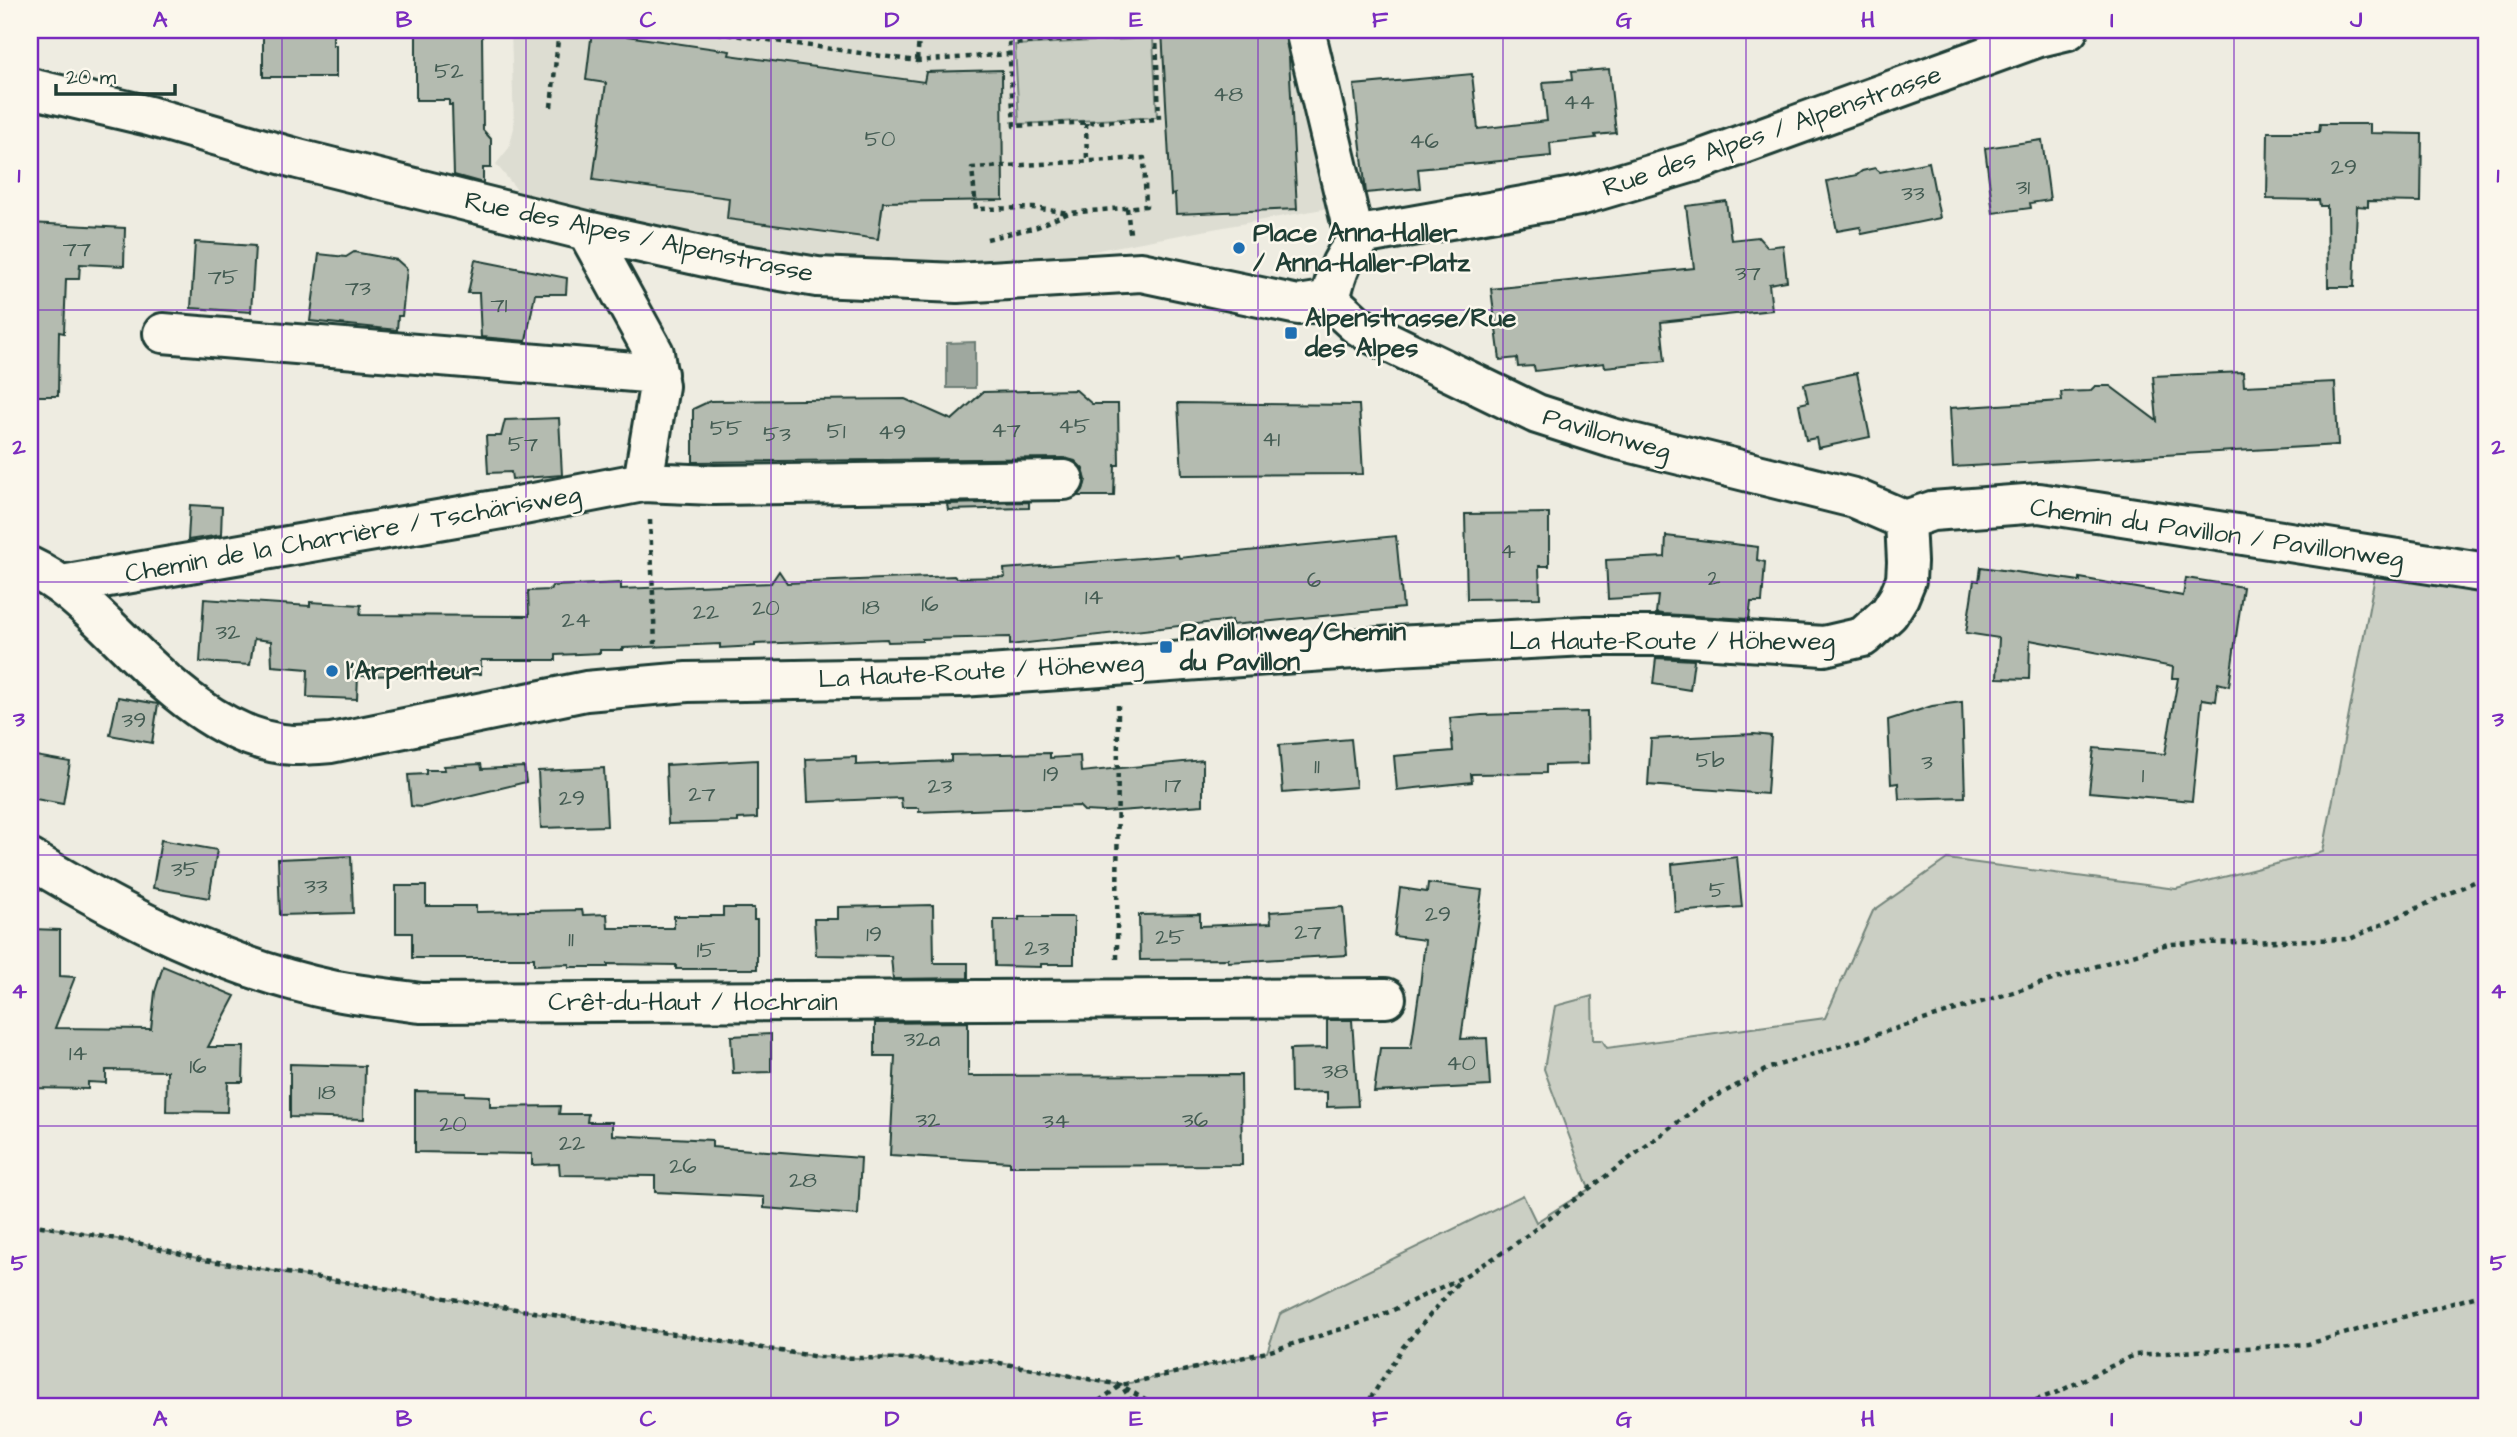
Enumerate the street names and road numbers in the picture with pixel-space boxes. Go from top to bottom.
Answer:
street label: Rue des Alpes / Alpenstrasse [1598,56,1946,206]
street label: Rue des Alpes / Alpenstrasse [461,182,817,292]
street label: Pavillonweg [1538,399,1675,471]
street label: Chemin de la Charrière / Tschärisweg [122,476,584,594]
street label: Chemin du Pavillon / Pavillonweg [2028,489,2406,579]
street label: La Haute-Route / Höheweg [1509,623,1835,661]
street label: La Haute-Route / Höheweg [817,644,1145,700]
street label: Crêt-du-Haut / Hochrain [548,984,838,1020]

